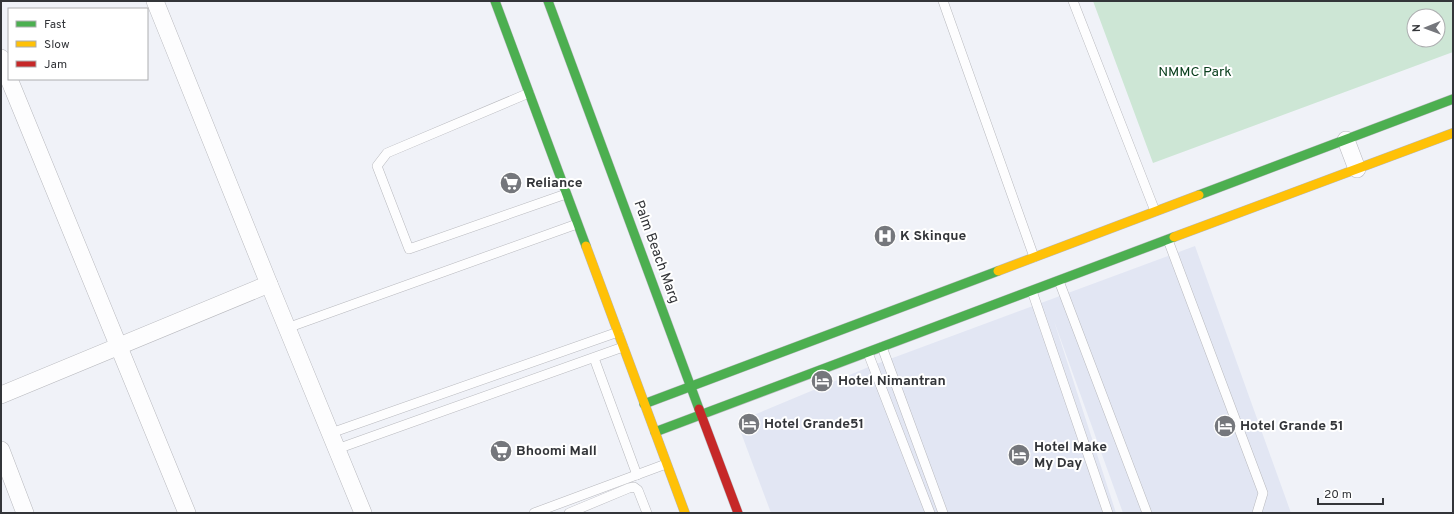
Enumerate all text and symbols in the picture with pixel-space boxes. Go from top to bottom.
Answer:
legend [8,8,148,80]
north arrow [1406,8,1446,48]
text: Fast [44,17,66,33]
text: N [1410,24,1424,32]
text: Slow [44,37,70,53]
text: Jam [44,57,67,73]
park label: NMMC Park [1158,64,1232,81]
supermarket icon: Reliance [498,170,524,196]
place label: Reliance [526,175,583,192]
street label: Palm Beach Marg [629,198,683,306]
hospital icon: K Skinque [872,223,898,249]
place label: K Skinque [900,228,966,245]
hotel icon: Hotel Nimantran [809,368,835,394]
place label: Hotel Nimantran [838,373,946,390]
hotel icon: Hotel Grande51 [736,411,762,437]
hotel icon: Hotel Grande 51 [1212,413,1238,439]
place label: Hotel Grande51 [764,416,864,433]
place label: Hotel Grande 51 [1240,418,1344,435]
supermarket icon: Bhoomi Mall [488,438,514,464]
place label: Hotel Make My Day [1034,439,1107,472]
hotel icon: Hotel Make My Day [1006,442,1032,468]
place label: Bhoomi Mall [516,443,597,460]
scale bar [1318,480,1383,506]
text: 20 m [1324,487,1352,503]

